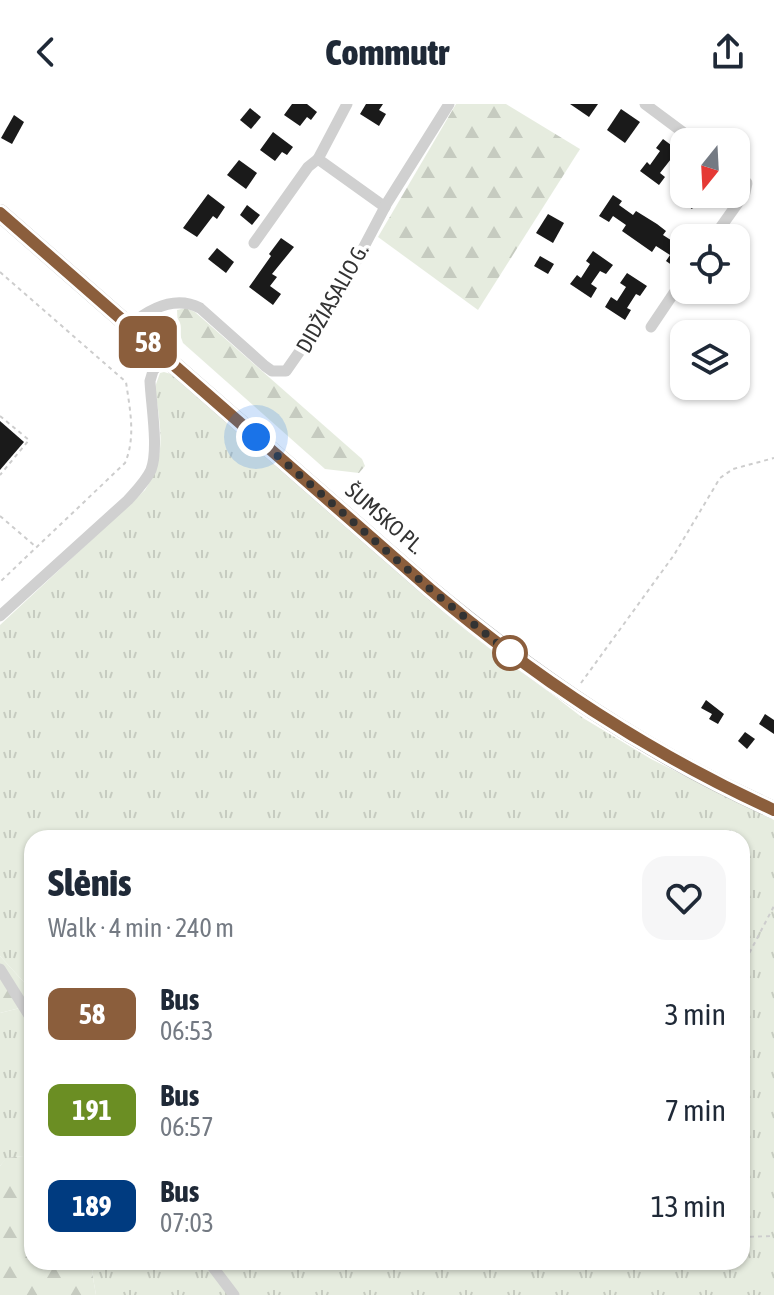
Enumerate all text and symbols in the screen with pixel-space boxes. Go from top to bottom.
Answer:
icon: back [24,30,68,74]
icon: share [706,30,750,74]
text: Commutr [325,31,449,73]
north arrow [670,128,750,208]
map controls [670,128,750,400]
button: locate [670,224,750,304]
street label: DIDŽIASALIO G. [290,239,374,357]
line badge: 58 [112,316,184,368]
button: layers [670,320,750,400]
text: 58 [135,326,161,358]
your location [236,417,276,457]
street label: ŠUMSKO PL. [340,477,430,559]
unlabelled marker [493,636,527,670]
button: heart [642,856,726,940]
text: Slėnis [48,861,132,904]
text: Walk · 4 min · 240 m [48,913,234,943]
text: Bus [160,982,199,1016]
text: 3 min [665,997,726,1031]
text: 58 [79,998,105,1030]
text: 06:53 [160,1016,214,1046]
text: Bus [160,1078,199,1112]
text: 7 min [665,1093,726,1127]
text: 191 [72,1094,112,1126]
text: 06:57 [160,1112,214,1142]
text: Bus [160,1174,199,1208]
text: 13 min [651,1189,726,1223]
text: 189 [72,1190,112,1222]
text: 07:03 [160,1208,214,1238]

